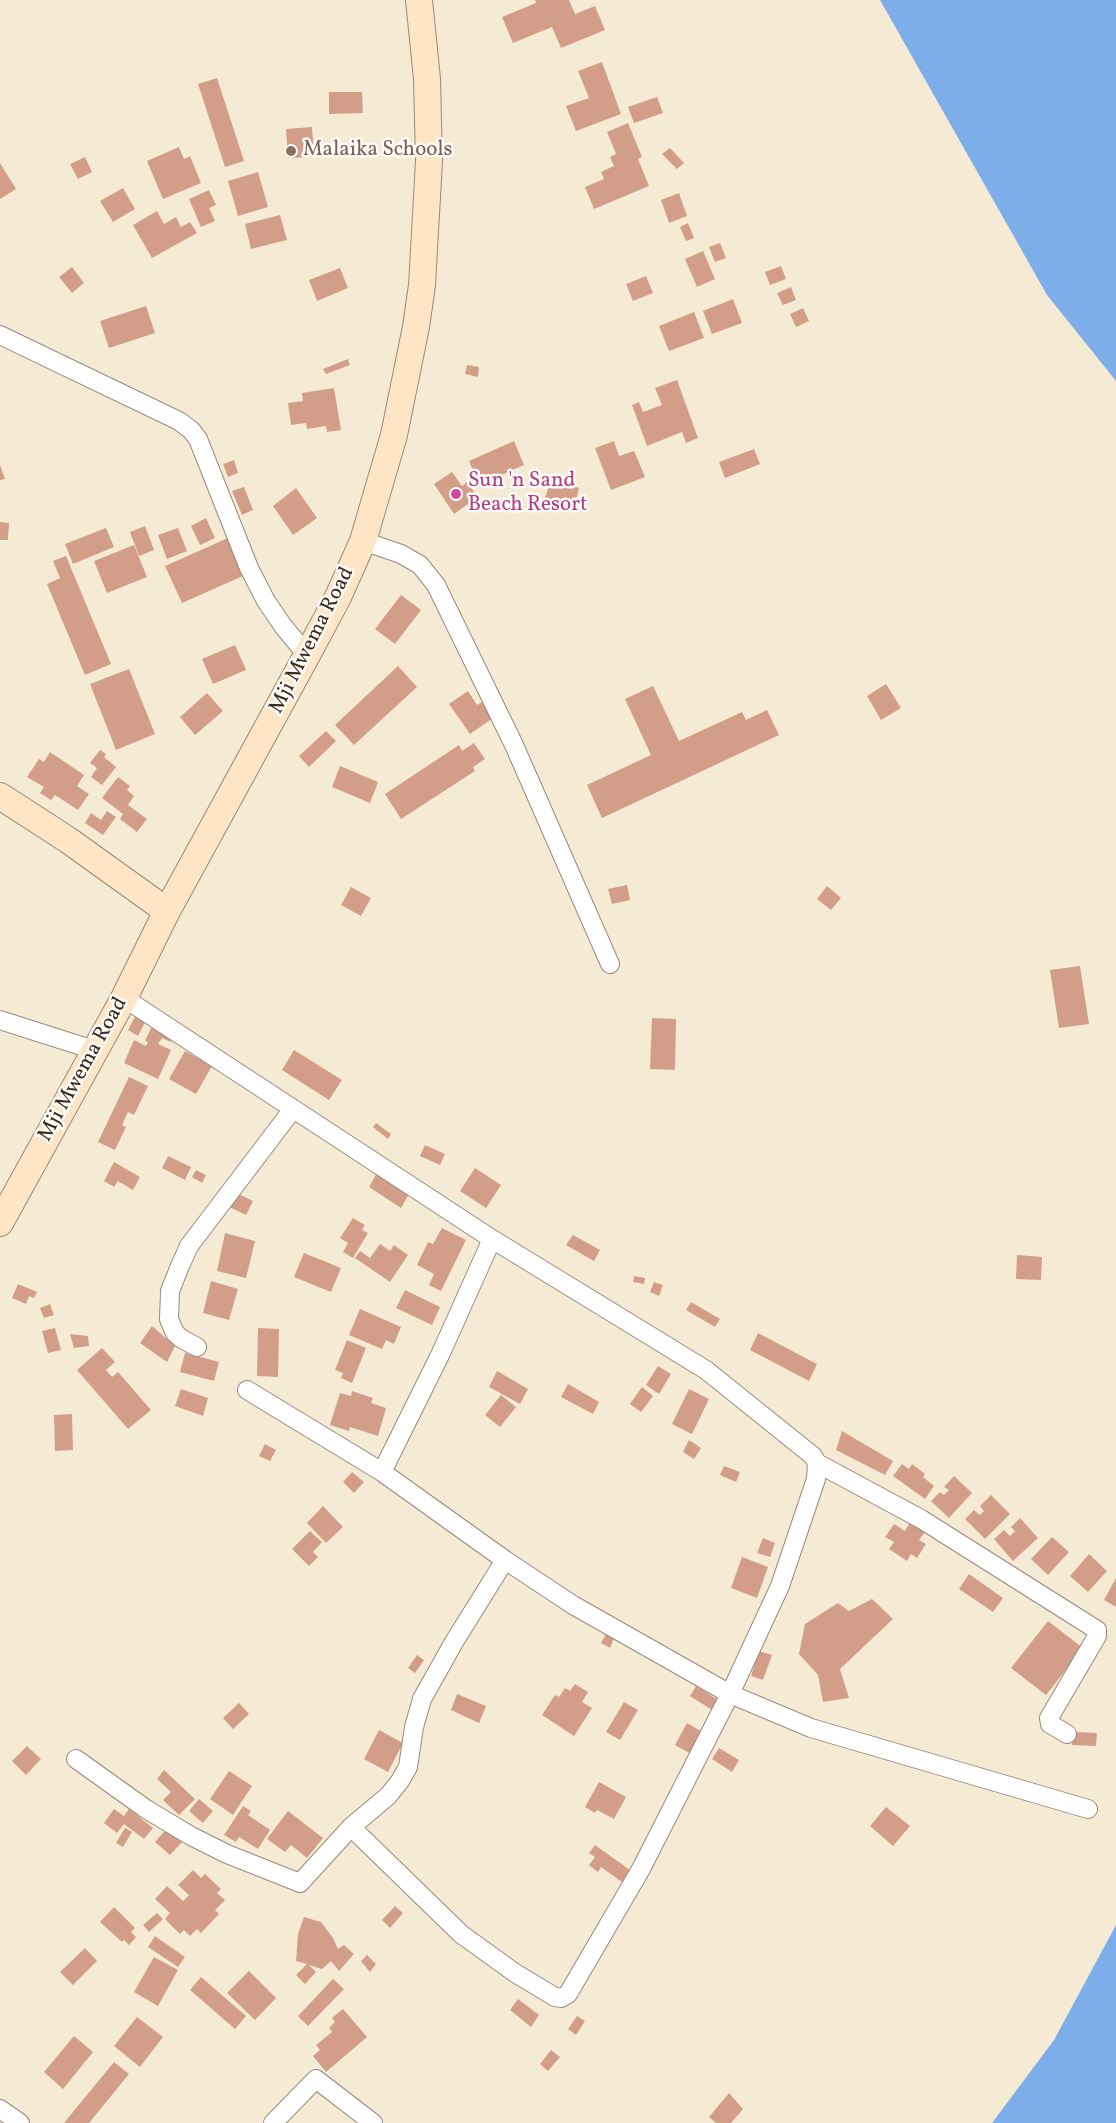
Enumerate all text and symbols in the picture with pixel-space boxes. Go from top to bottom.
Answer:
place label: Malaika Schools [303,138,453,164]
marker: Malaika Schools [284,144,298,158]
place label: Sun 'n Sand Beach Resort [468,469,587,519]
marker: Sun 'n Sand Beach Resort [449,487,463,501]
street label: Mji Mwema Road [265,563,361,719]
street label: Mji Mwema Road [34,993,134,1147]

